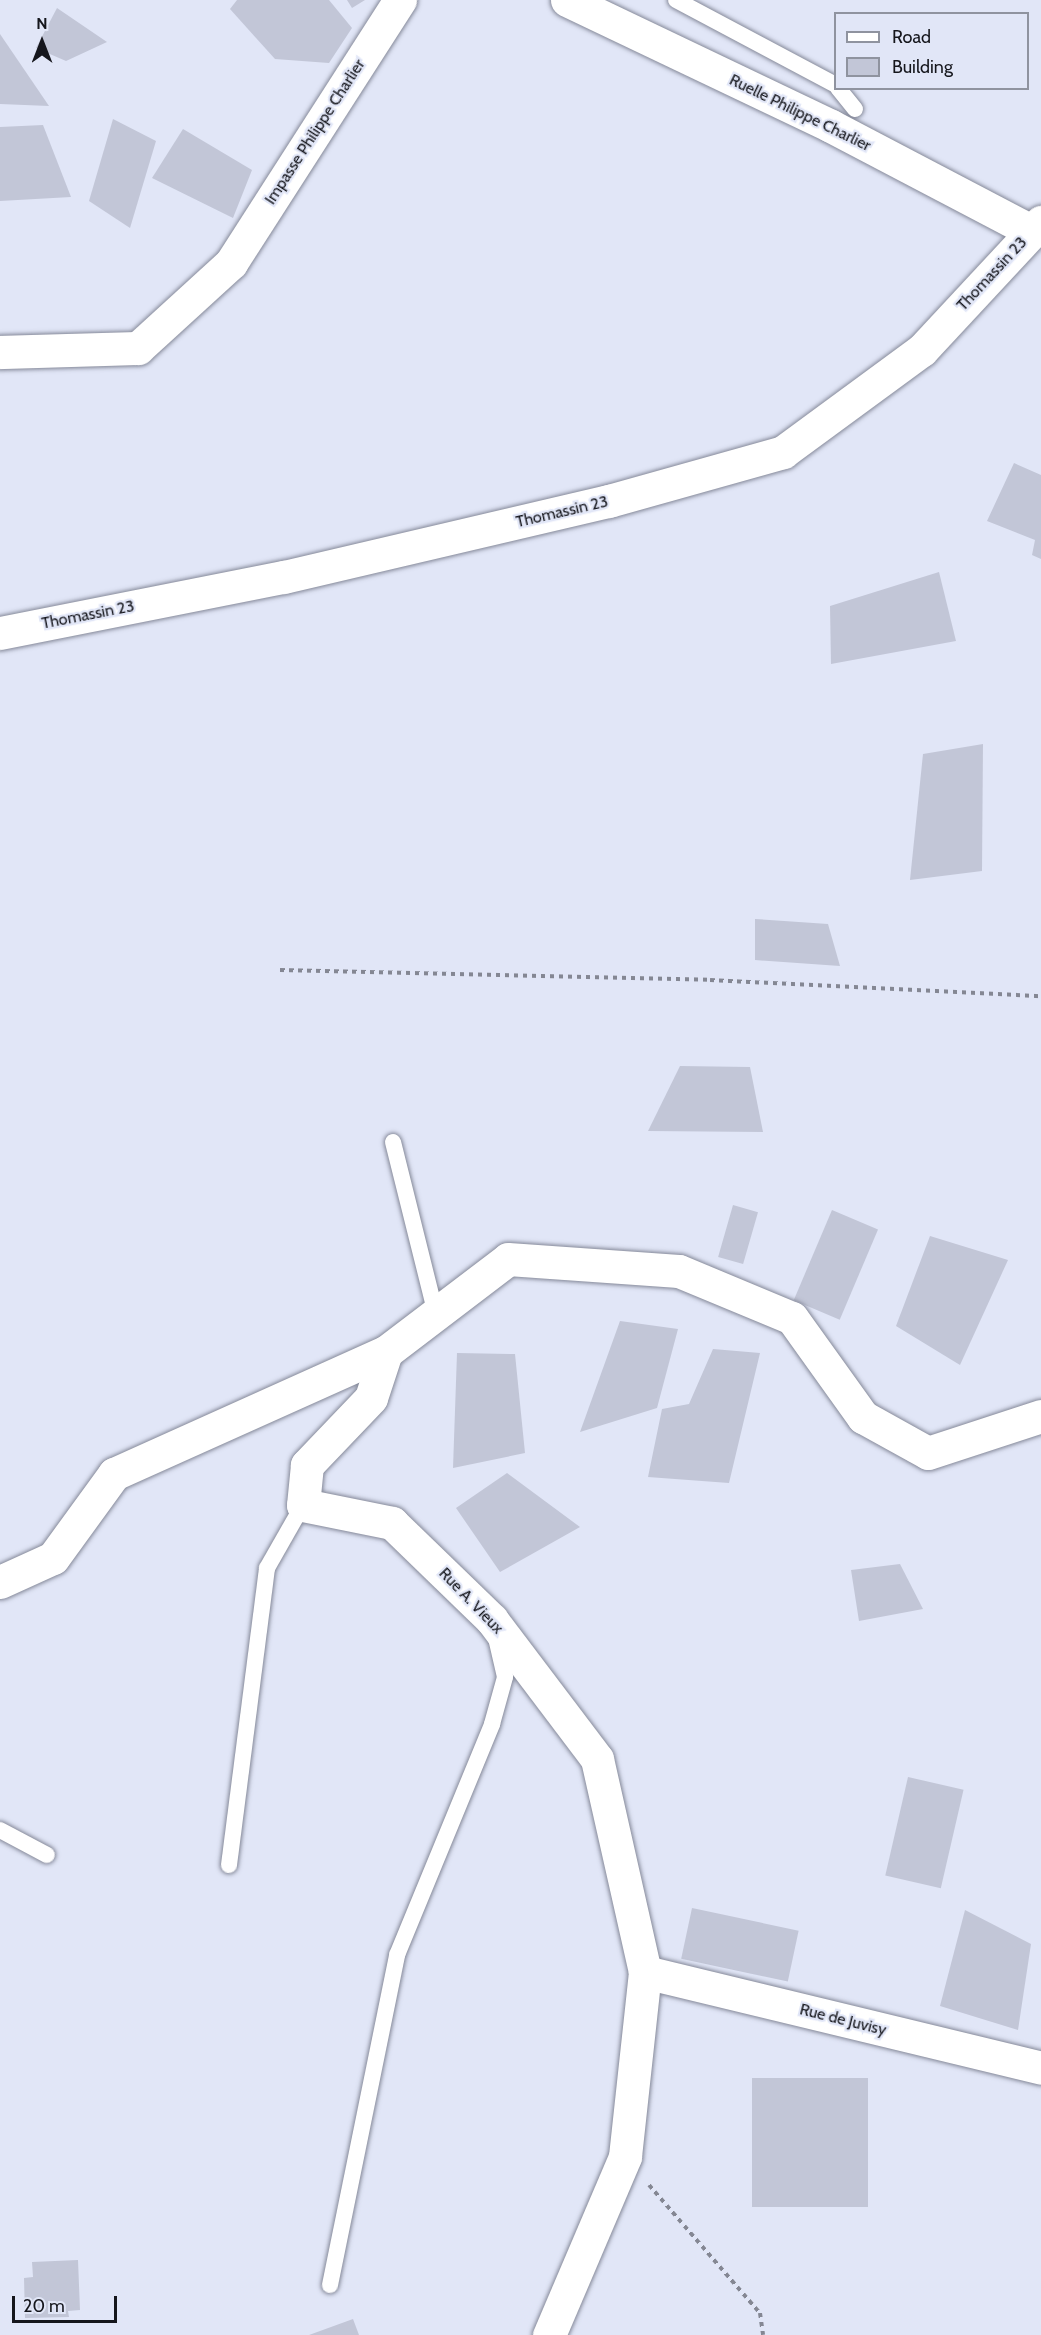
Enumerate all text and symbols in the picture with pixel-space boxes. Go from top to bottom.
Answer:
north arrow [12,12,72,72]
legend [834,12,1029,90]
text: N [36,14,48,33]
text: Road [892,26,931,48]
street label: Impasse Philippe Charlier [261,56,369,208]
text: Building [892,56,953,78]
street label: Ruelle Philippe Charlier [726,70,874,156]
street label: Thomassin 23 [953,233,1031,315]
street label: Thomassin 23 [514,492,610,532]
street label: Thomassin 23 [40,597,136,633]
street label: Rue A. Vieux [435,1564,507,1638]
street label: Rue de Juvisy [798,2000,888,2040]
scale bar [15,2284,120,2322]
text: 20 m [23,2295,65,2317]

